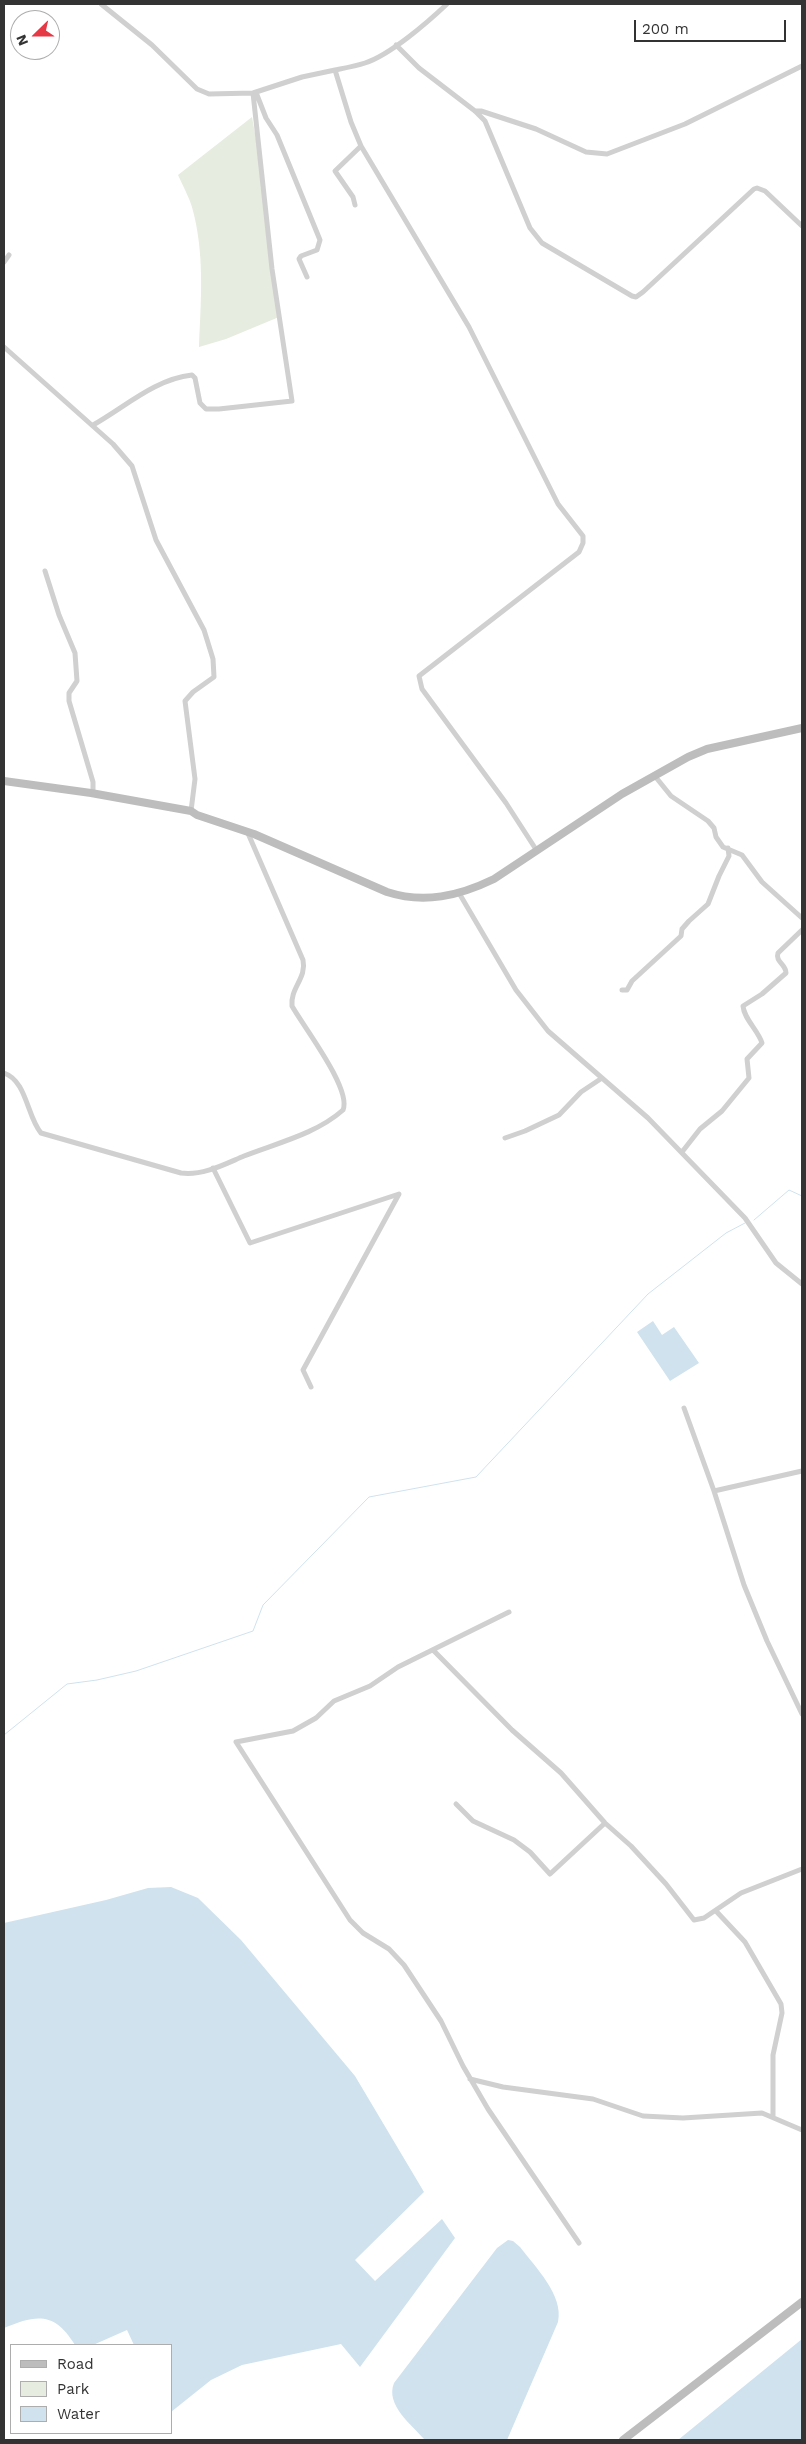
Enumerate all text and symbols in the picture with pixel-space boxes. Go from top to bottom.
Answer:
north arrow [10,10,60,60]
scale bar [636,10,788,42]
text: 200 m [642,20,689,38]
text: N [13,32,31,48]
legend [10,2344,172,2434]
text: Road [57,2355,94,2373]
text: Park [57,2380,89,2398]
text: Water [57,2405,100,2423]

